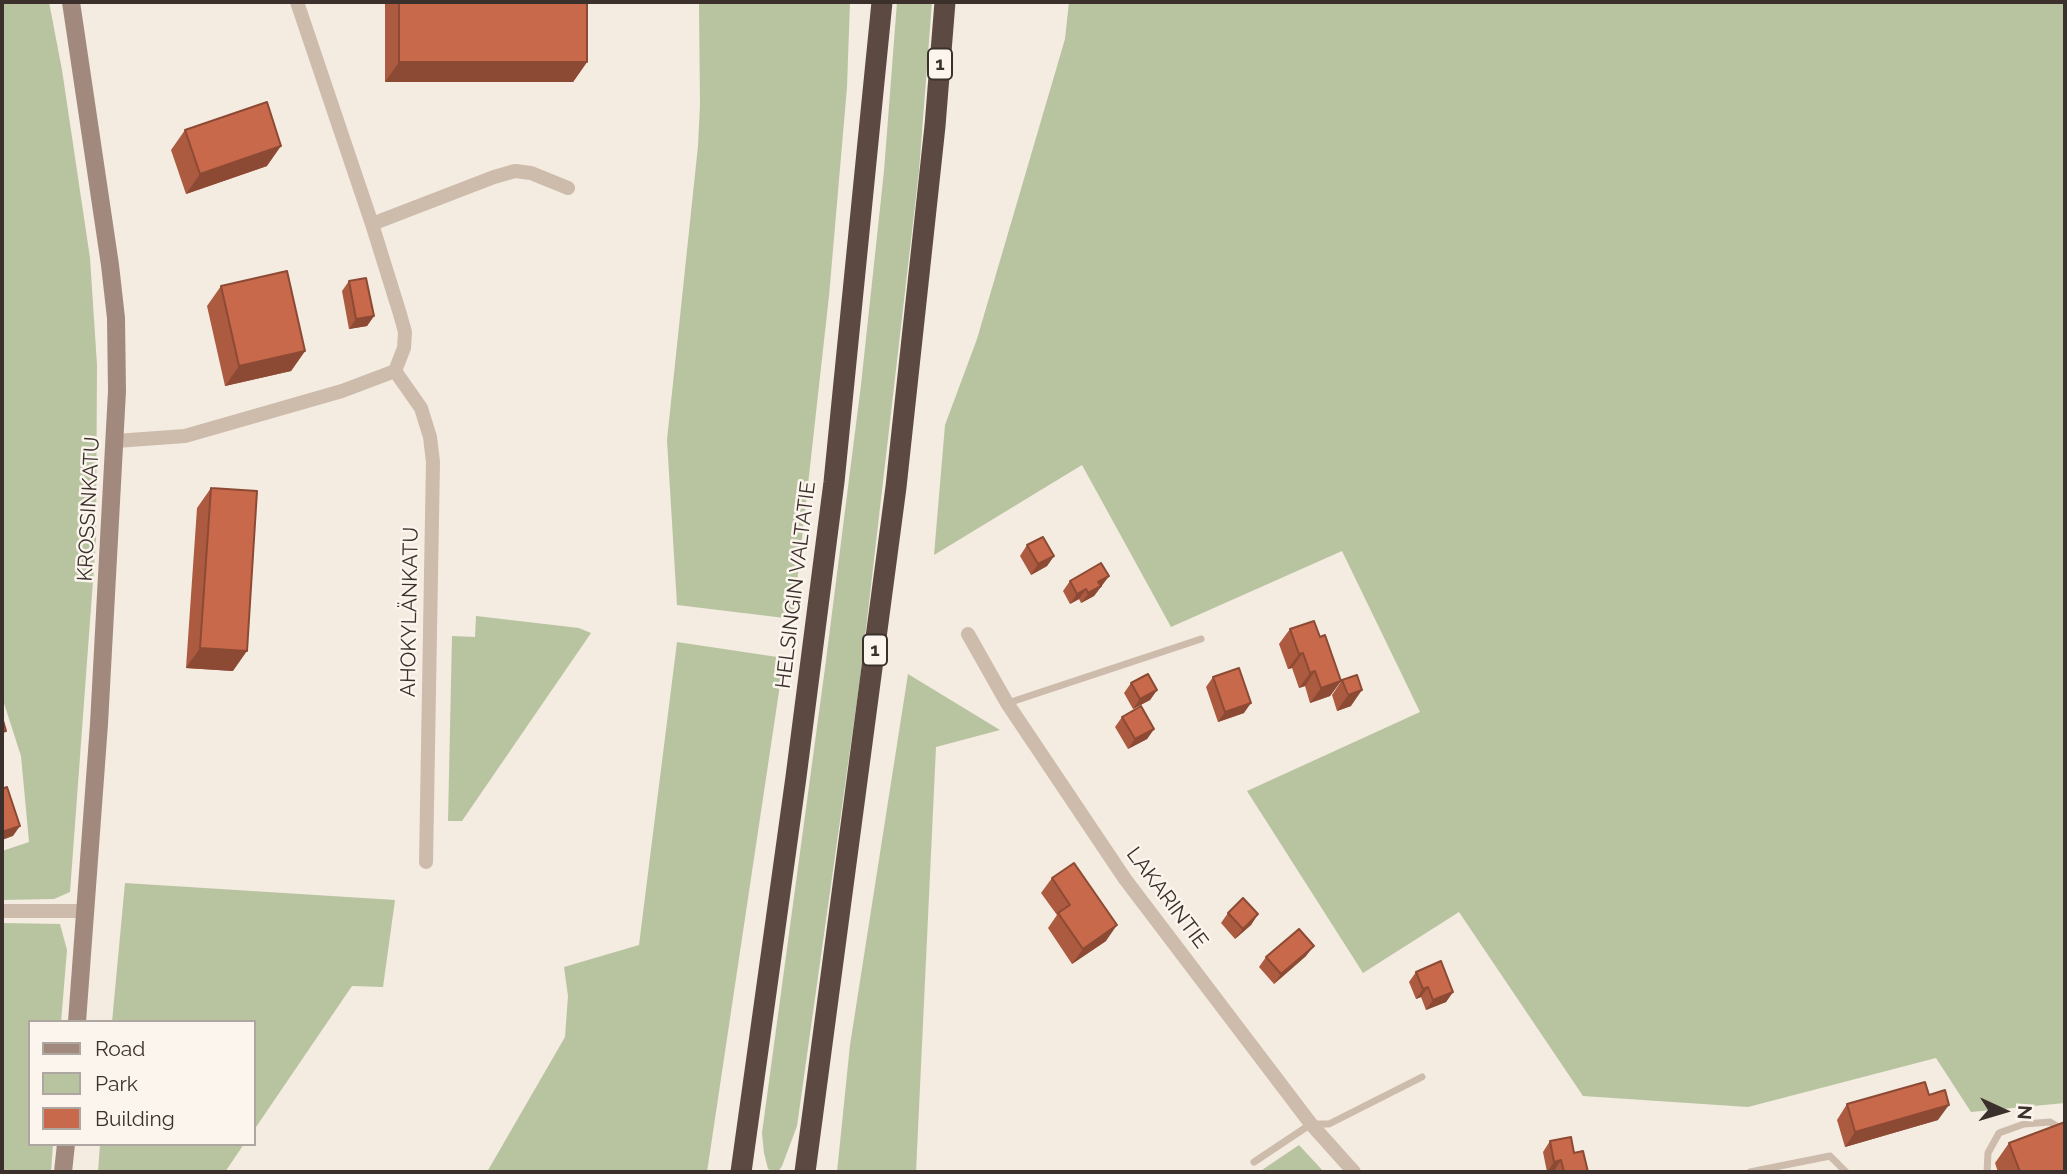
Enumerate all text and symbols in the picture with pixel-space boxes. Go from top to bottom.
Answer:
road number: 1 [928,48,952,80]
street label: KROSSINKATU [73,436,105,582]
street label: HELSINGIN VALTATIE [771,480,821,690]
street label: AHOKYLÄNKATU [396,527,424,697]
road number: 1 [863,635,887,666]
street label: LAKARINTIE [1121,842,1213,954]
legend [28,1020,256,1146]
text: Road [95,1036,145,1061]
text: Park [95,1071,138,1096]
north arrow [1969,1076,2039,1146]
text: N [2013,1104,2036,1120]
text: Building [95,1106,175,1131]

